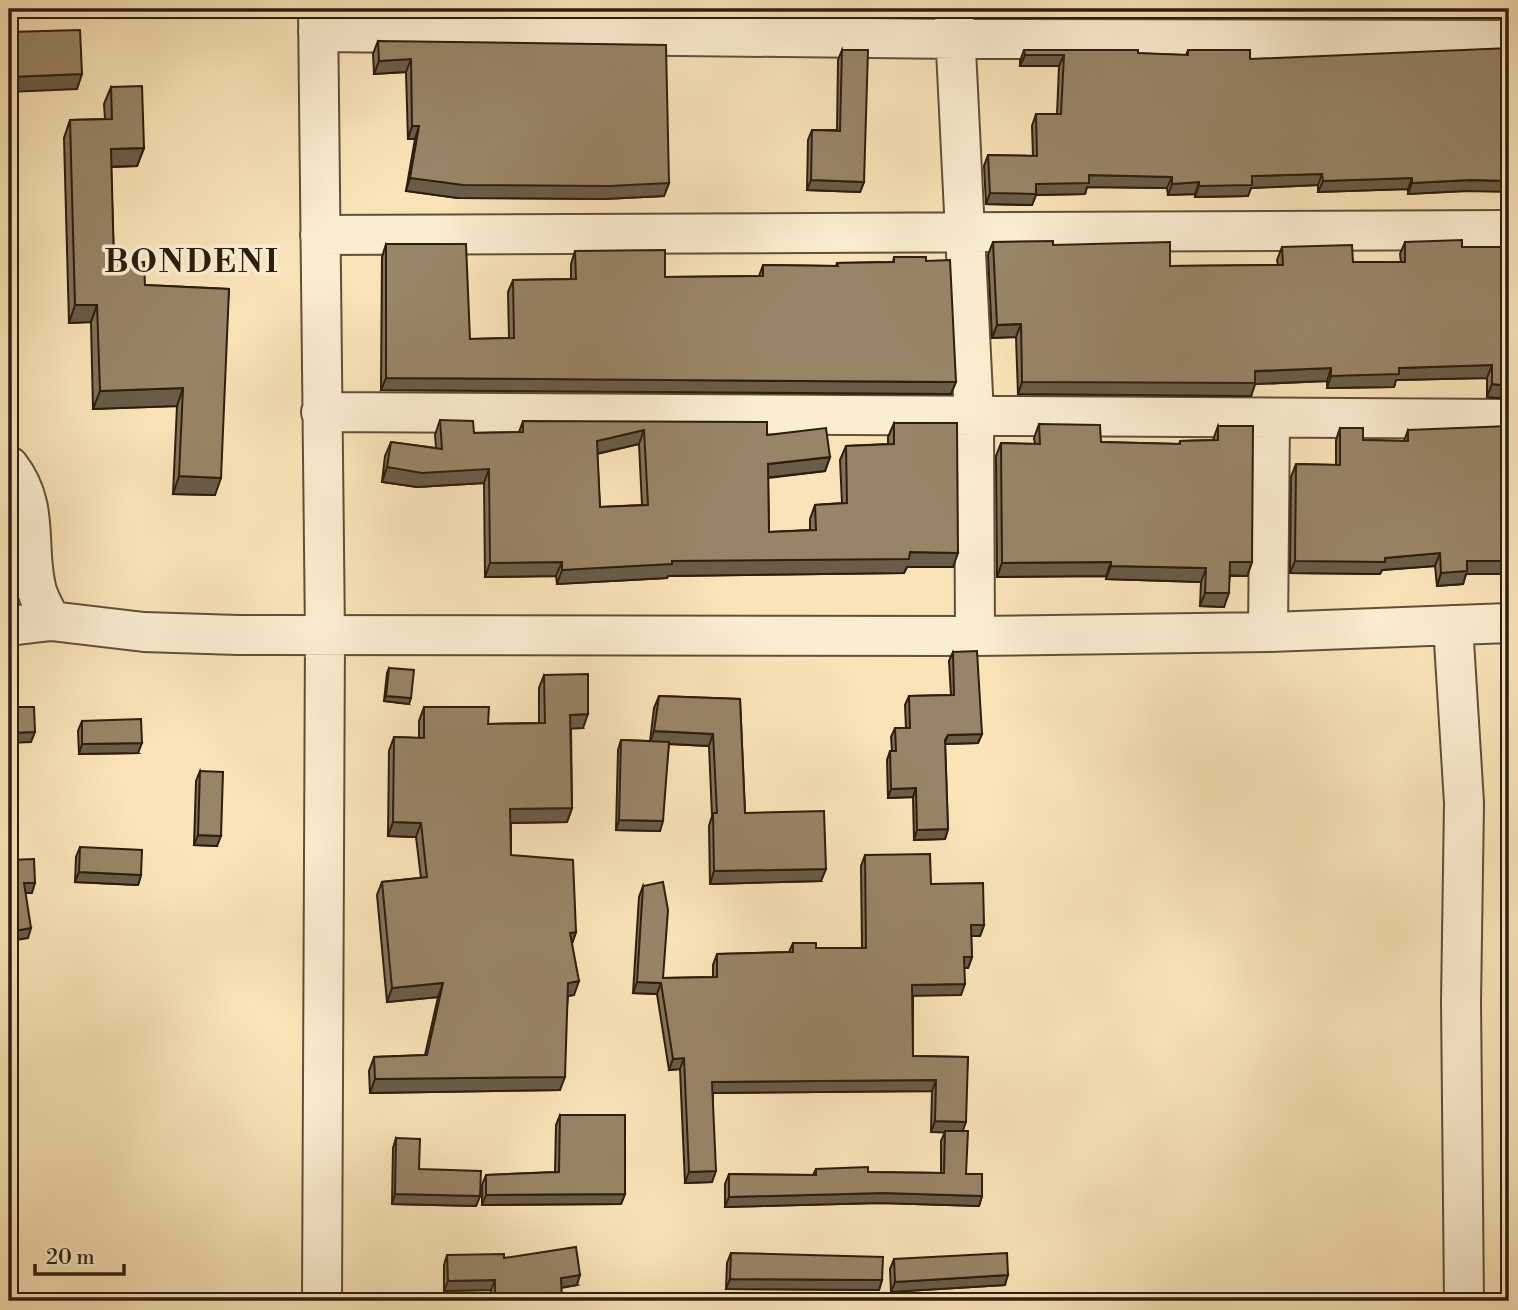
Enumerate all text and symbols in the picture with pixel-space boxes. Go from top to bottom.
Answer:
district label: BONDENI [104,242,280,282]
scale bar [35,1233,124,1277]
text: 20 m [46,1245,95,1271]

